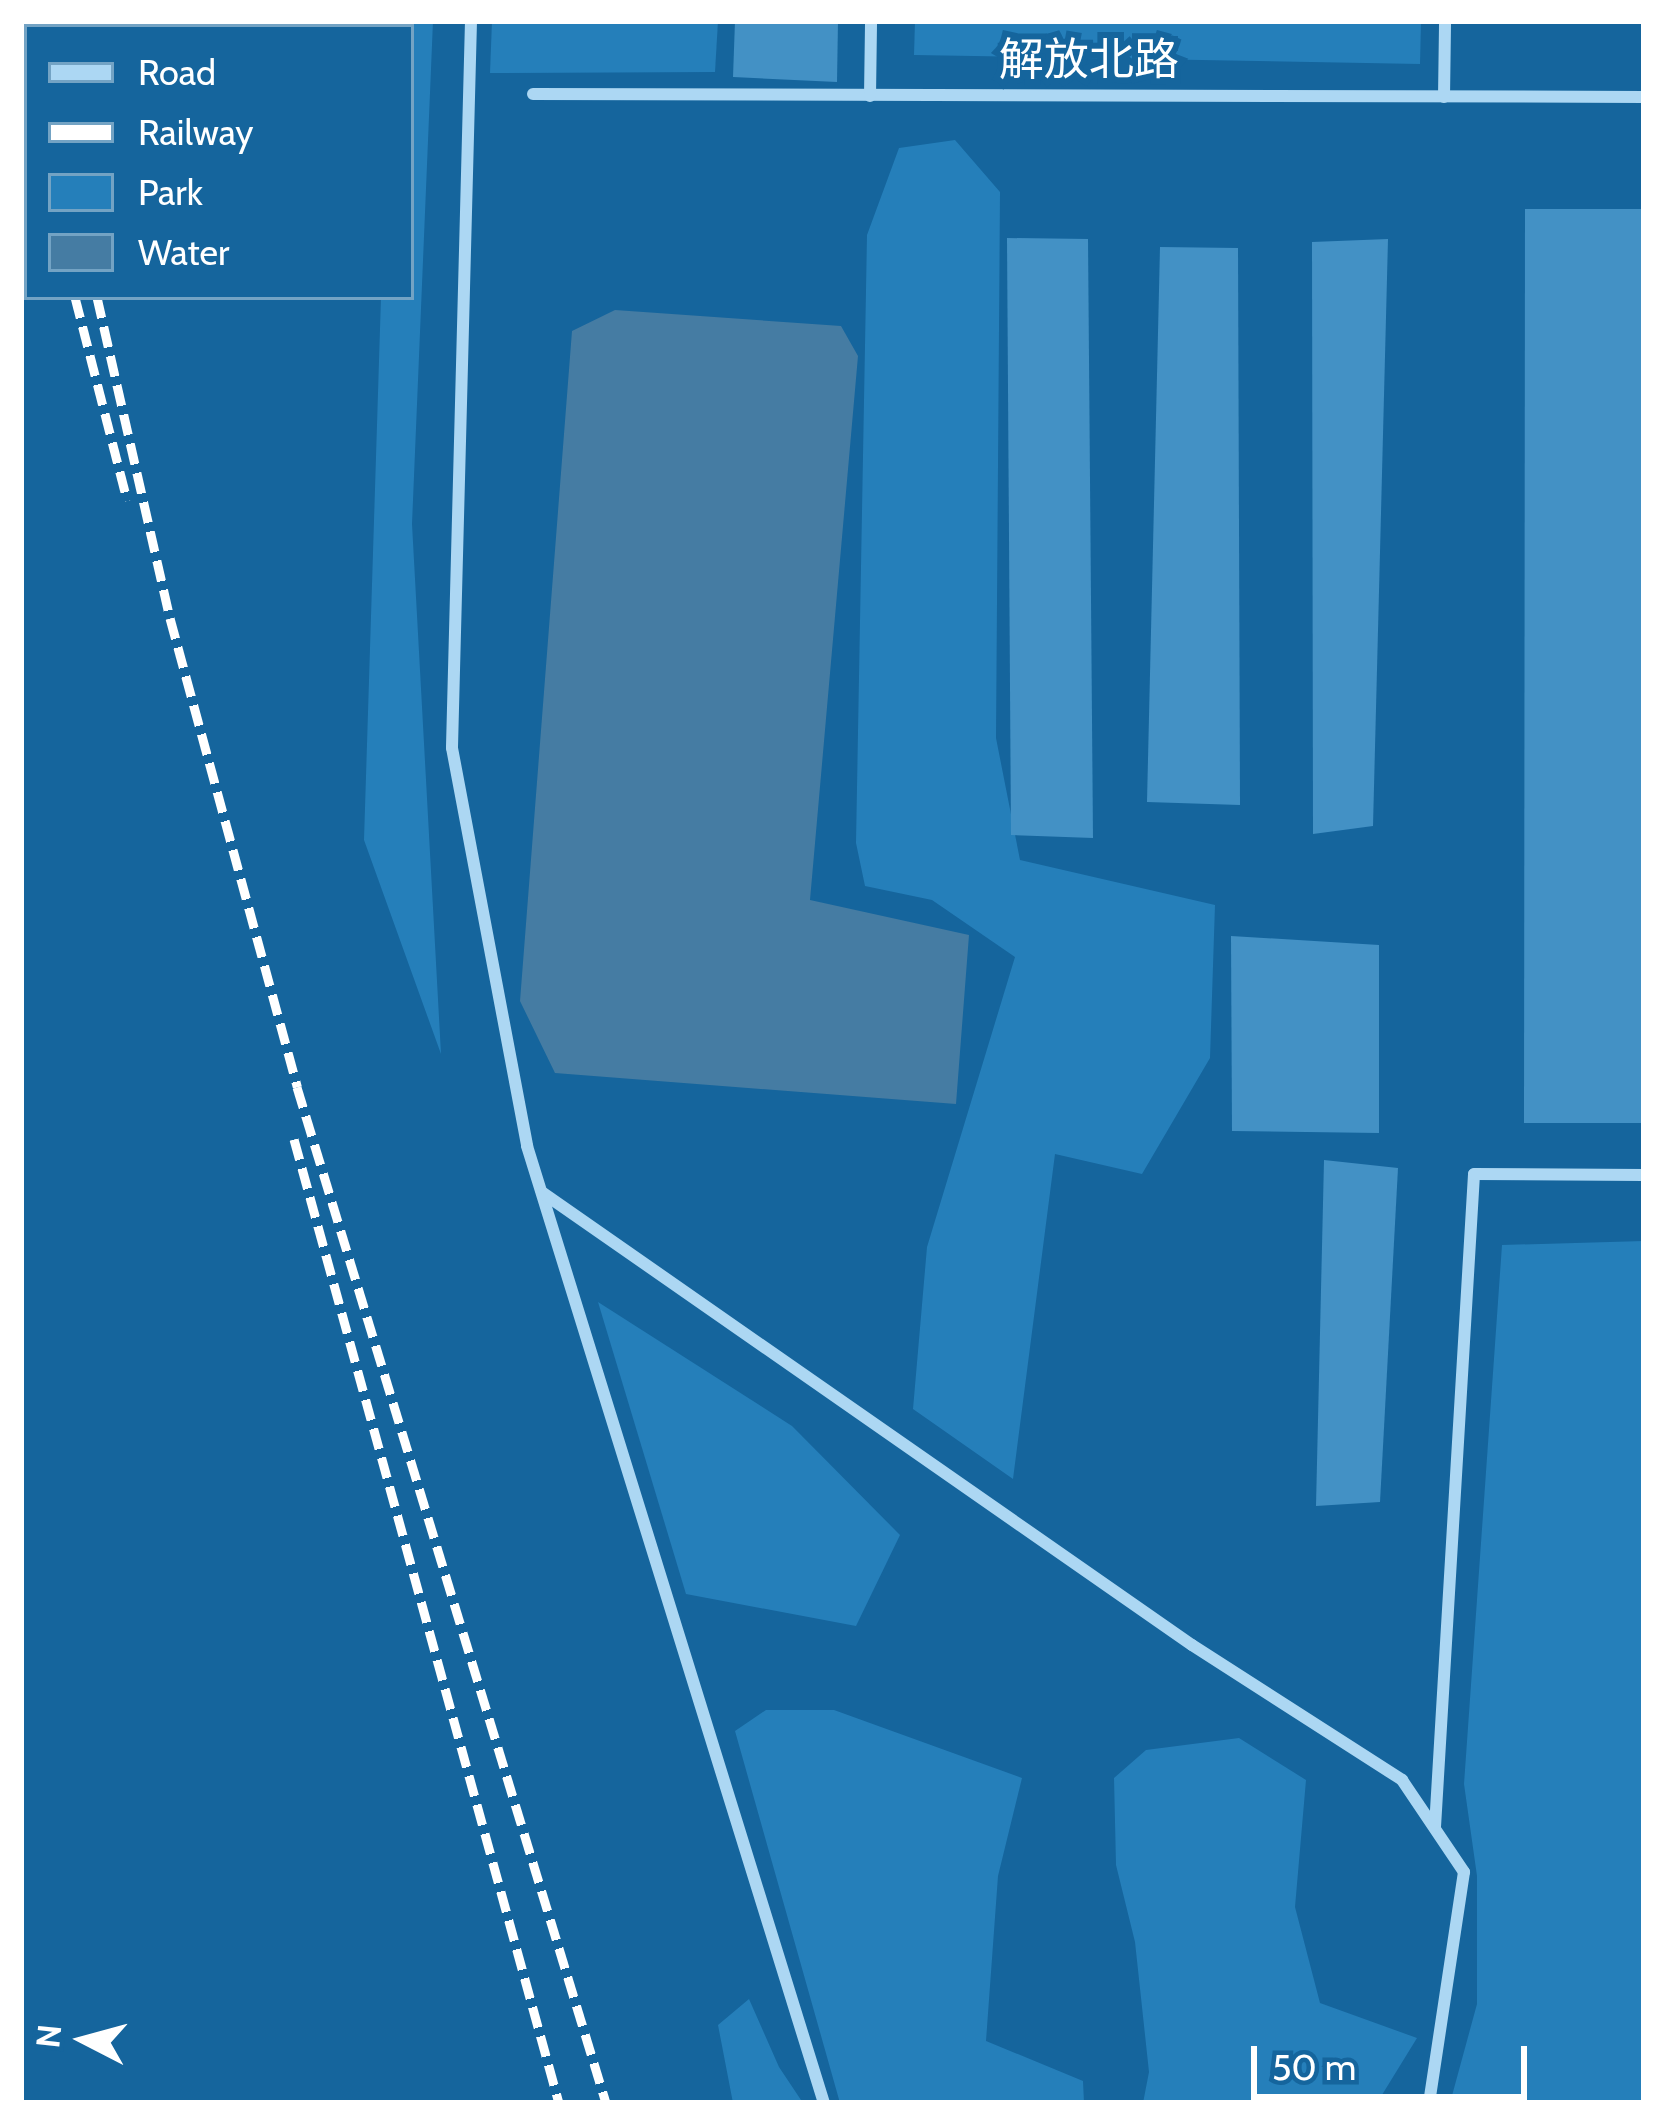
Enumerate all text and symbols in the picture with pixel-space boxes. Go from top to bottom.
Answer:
legend [24,24,414,300]
street label: 解放北路 [999,33,1179,87]
text: Road [138,50,216,94]
text: Railway [138,110,253,154]
text: Park [138,170,203,214]
text: Water [138,230,229,274]
north arrow [24,1980,144,2100]
scale bar [1257,2022,1533,2096]
text: N [27,2023,69,2050]
text: 50 m [1272,2045,1356,2089]

